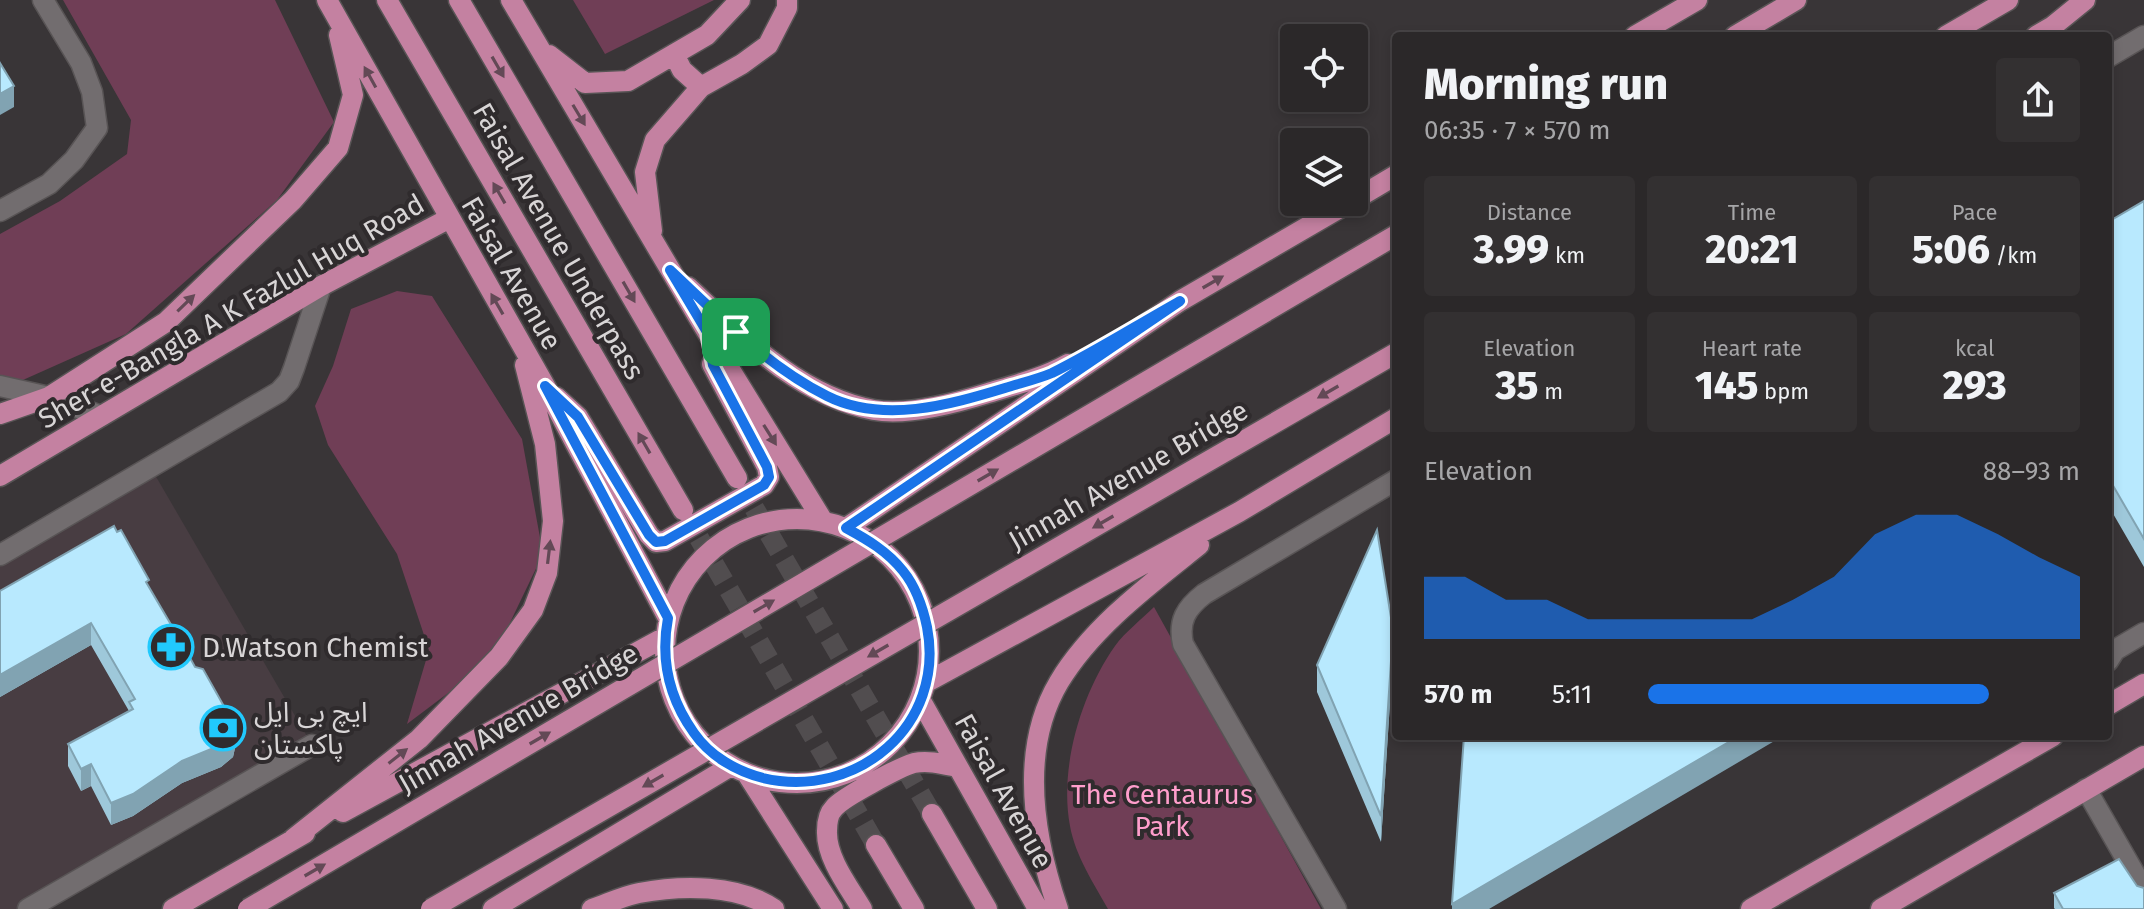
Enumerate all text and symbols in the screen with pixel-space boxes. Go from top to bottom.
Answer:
map controls [1280,24,1368,216]
button: locate [1280,24,1368,112]
one-way arrow [491,56,505,79]
text: Morning run [1424,58,1668,111]
button: share [1996,58,2080,142]
one-way arrow [363,66,377,88]
street label: Faisal Avenue Underpass [466,97,652,385]
one-way arrow [572,104,586,126]
text: 06:35 · 7 × 570 m [1424,115,1611,146]
button: layers [1280,128,1368,216]
one-way arrow [492,182,506,205]
street label: Sher-e-Bangla A K Fazlul Huq Road [33,187,430,436]
street label: Faisal Avenue [455,190,569,356]
text: Distance [1487,199,1572,226]
text: Time [1728,199,1776,226]
text: Pace [1952,199,1997,226]
text: 3.99 [1474,226,1549,274]
text: 20:21 [1705,226,1799,274]
text: 5:06 [1912,226,1990,274]
text: km [1549,242,1585,269]
text: /km [1990,242,2037,269]
one-way arrow [1202,275,1224,289]
one-way arrow [622,281,636,303]
one-way arrow [490,293,504,315]
one-way arrow [176,295,195,313]
pin [702,298,770,366]
icon: arrive [714,310,758,354]
text: Elevation [1483,335,1575,362]
text: Heart rate [1702,335,1802,362]
text: kcal [1955,335,1994,362]
text: 35 [1496,362,1538,410]
text: 145 [1695,362,1758,410]
text: 293 [1943,362,2006,410]
text: m [1538,378,1563,405]
text: bpm [1758,378,1809,405]
one-way arrow [1317,385,1340,399]
street label: Jinnah Avenue Bridge [1003,394,1254,557]
one-way arrow [763,424,777,446]
one-way arrow [637,432,651,454]
text: Elevation [1424,456,1533,487]
text: 88–93 m [1983,456,2080,487]
one-way arrow [977,468,999,482]
one-way arrow [1092,515,1114,529]
one-way arrow [543,539,556,564]
one-way arrow [753,599,775,613]
pharmacy icon: D.Watson Chemist [147,623,195,671]
place label: D.Watson Chemist [202,631,429,664]
street label: Jinnah Avenue Bridge [393,637,644,800]
one-way arrow [867,644,889,658]
text: 570 m [1424,679,1492,710]
text: 5:11 [1552,679,1592,710]
place label: ایچ بی ایل پاکستان [254,696,368,762]
bank icon: ایچ بی ایل پاکستان [199,704,247,752]
street label: Faisal Avenue [948,708,1060,874]
one-way arrow [529,731,551,745]
one-way arrow [388,748,408,765]
one-way arrow [642,774,664,788]
park label: The Centaurus Park [1071,778,1253,843]
one-way arrow [304,863,326,877]

